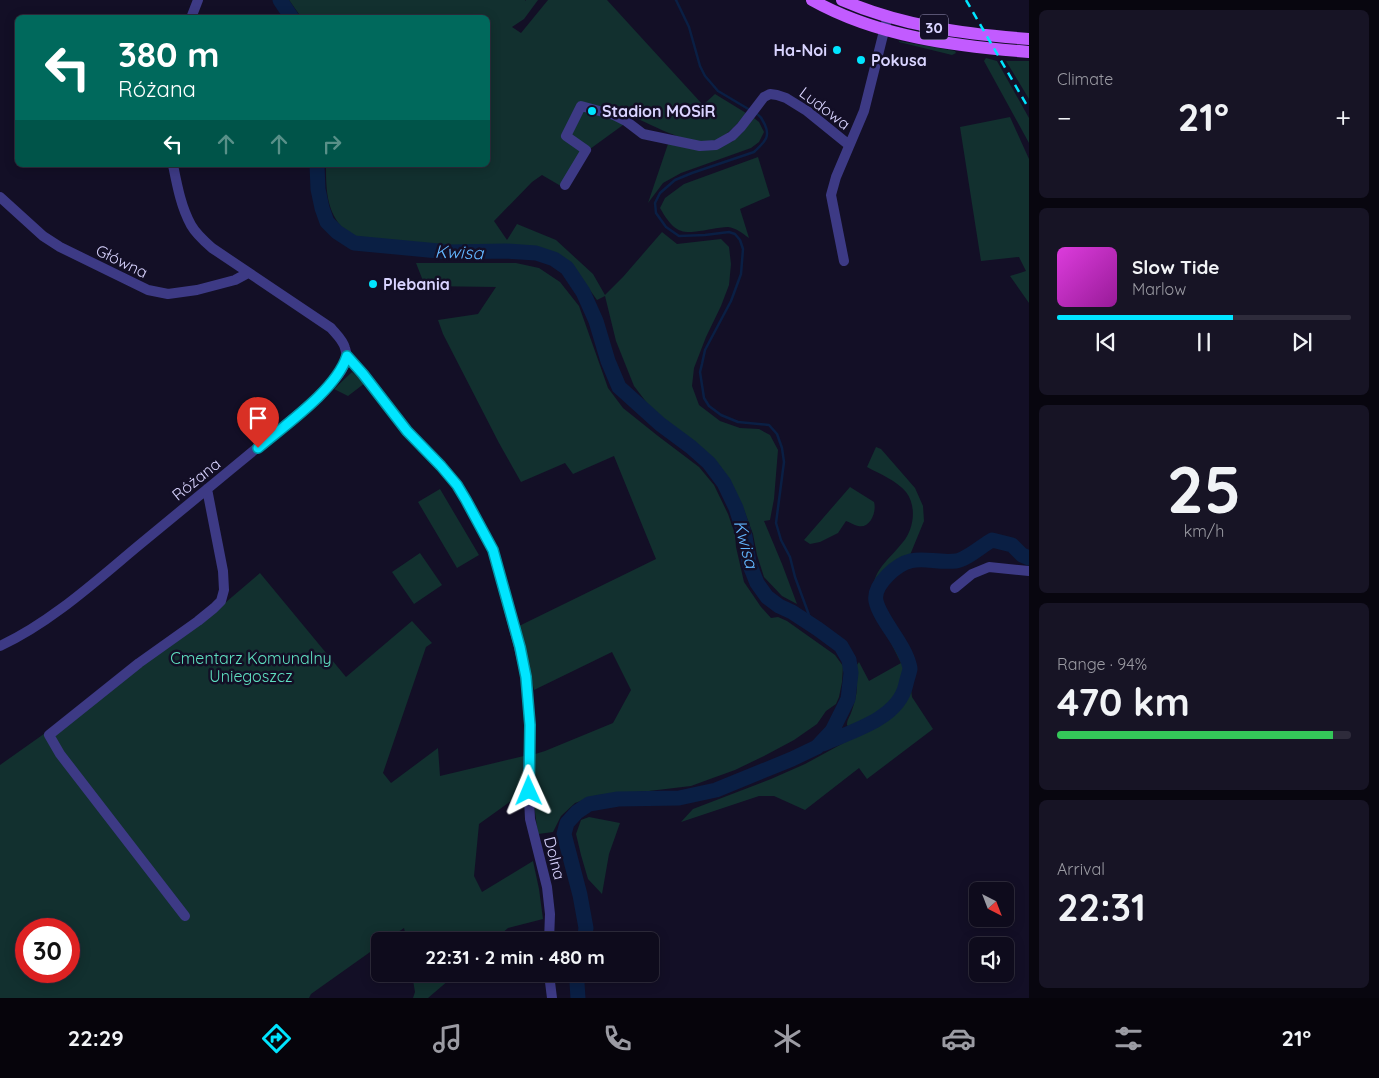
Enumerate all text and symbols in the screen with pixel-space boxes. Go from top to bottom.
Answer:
road number: 30 [920,15,948,40]
text: 380 m [118,32,220,76]
icon: left [35,35,100,100]
place label: Ha-Noi [774,40,827,60]
marker: Ha-Noi [831,44,843,56]
place label: Pokusa [871,50,927,70]
marker: Pokusa [855,54,867,66]
text: Climate [1057,69,1113,89]
text: Różana [118,75,196,103]
street label: Ludowa [796,82,854,134]
text: 21° [1178,93,1229,141]
text: − [1057,100,1072,135]
text: + [1335,100,1351,135]
place label: Stadion MOSiR [602,101,716,121]
marker: Stadion MOSiR [586,105,598,117]
icon: left [159,130,187,158]
icon: ahead [212,130,240,158]
icon: ahead [265,130,293,158]
icon: right [318,130,346,158]
street label: Główna [93,240,151,282]
water label: Kwisa [434,240,485,264]
text: Slow Tide [1132,255,1220,279]
place label: Plebania [383,274,450,294]
marker: Plebania [367,278,379,290]
text: Marlow [1132,279,1186,299]
icon: previous [1092,328,1120,356]
icon: pause [1190,328,1218,356]
icon: next [1288,328,1316,356]
pin [237,397,279,448]
icon: arrive [244,404,272,432]
text: 25 [1167,448,1241,529]
street label: Różana [168,453,224,505]
water label: Kwisa [729,517,764,572]
text: km/h [1184,521,1224,541]
park label: Cmentarz Komunalny Uniegoszcz [170,648,332,686]
text: Range · 94% [1057,654,1147,674]
text: 470 km [1057,678,1190,726]
position arrow [502,764,554,816]
street label: Dolna [540,834,570,882]
text: Arrival [1057,859,1105,879]
north arrow [969,882,1014,928]
map controls [969,882,1014,982]
text: 22:31 [1057,883,1146,931]
speed limit sign: 30 [15,918,80,983]
button: sound [969,937,1014,982]
text: 22:31 · 2 min · 480 m [425,945,605,969]
icon: directions [259,1021,294,1056]
icon: music [430,1021,465,1056]
icon: phone [600,1021,635,1056]
icon: climate [770,1021,805,1056]
icon: car [941,1021,976,1056]
icon: filters [1111,1021,1146,1056]
text: 22:29 [68,1024,124,1052]
text: 21° [1281,1024,1311,1052]

